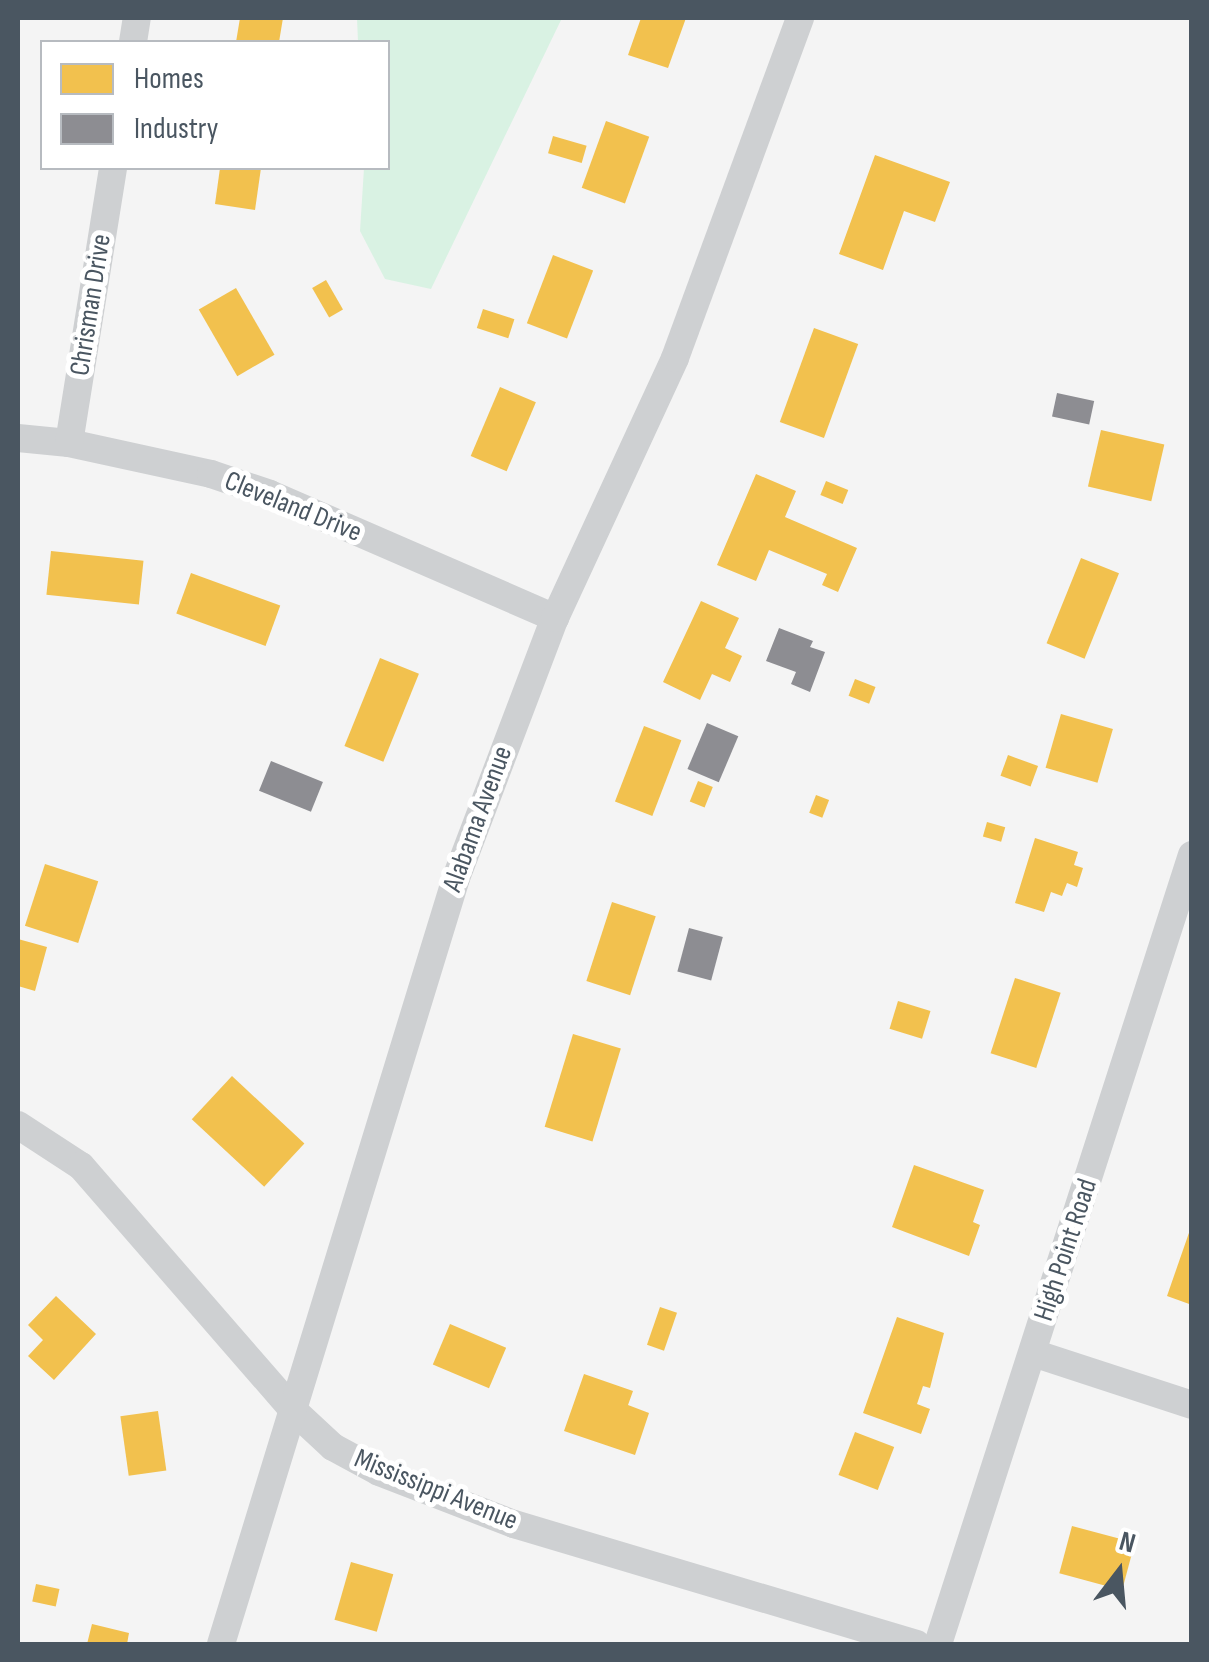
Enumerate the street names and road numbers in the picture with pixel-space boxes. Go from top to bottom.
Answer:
street label: Chrisman Drive [63,232,119,378]
street label: Cleveland Drive [220,464,366,550]
street label: Alabama Avenue [436,742,520,896]
street label: High Point Road [1027,1175,1105,1325]
street label: Mississippi Avenue [349,1442,523,1538]

